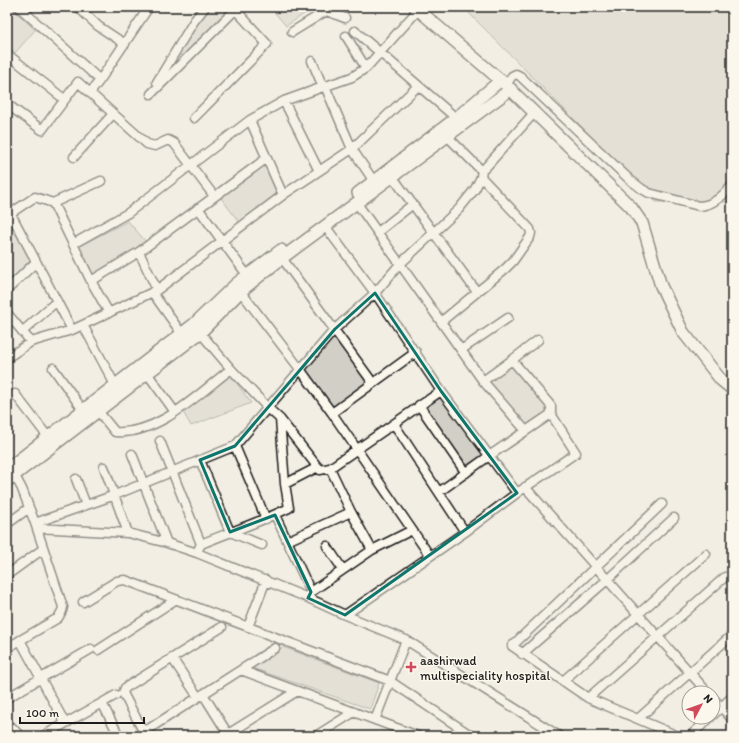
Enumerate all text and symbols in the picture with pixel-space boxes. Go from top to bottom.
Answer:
place label: aashirwad multispeciality hospital [420,653,550,683]
marker: aashirwad multispeciality hospital [405,661,417,673]
north arrow [681,685,721,725]
text: N [701,692,716,706]
scale bar [20,699,144,725]
text: 100 m [26,706,59,720]

